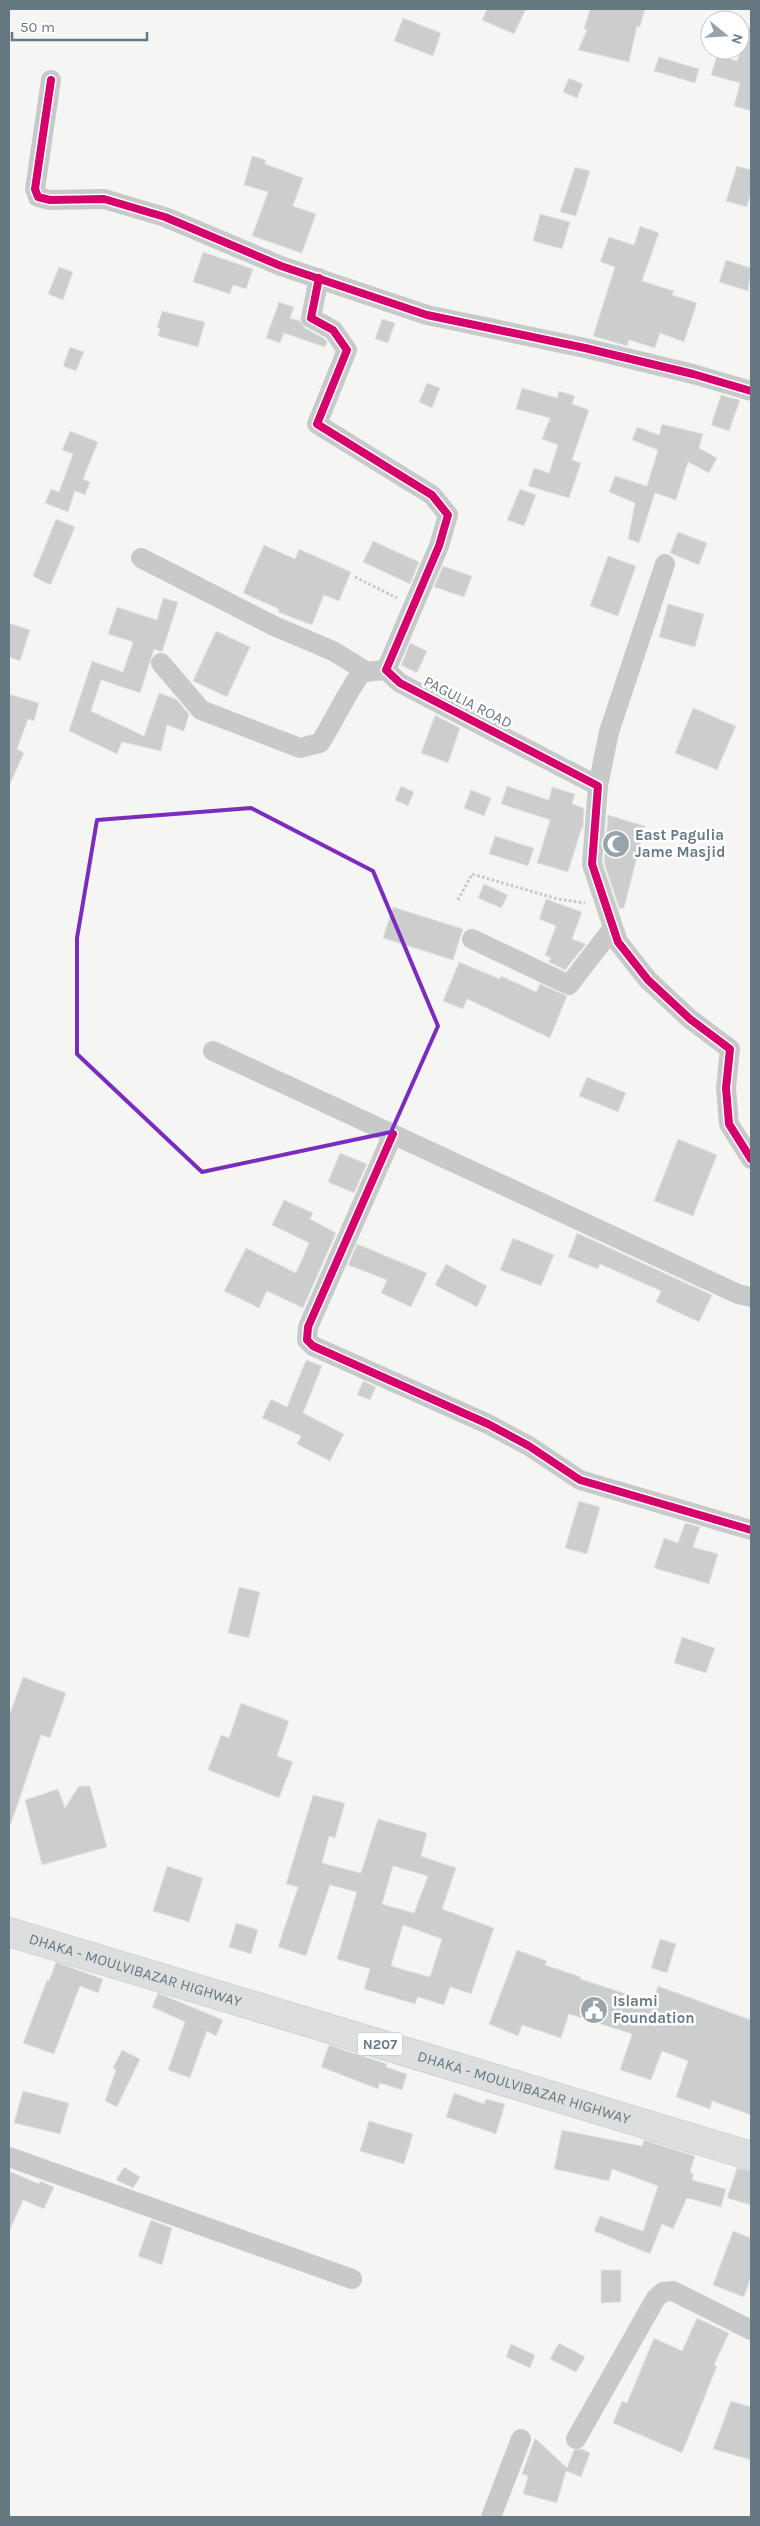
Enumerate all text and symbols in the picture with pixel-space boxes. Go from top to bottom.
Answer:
scale bar [12,10,148,42]
north arrow [700,10,750,60]
text: 50 m [20,18,55,36]
text: N [727,31,747,46]
street label: PAGULIA ROAD [421,672,515,732]
place label: East Pagulia Jame Masjid [635,826,725,861]
mosque icon: East Pagulia Jame Masjid [601,829,631,859]
street label: DHAKA - MOULVIBAZAR HIGHWAY [27,1930,245,2011]
place label: Islami Foundation [613,1992,695,2027]
public building icon: Islami Foundation [579,1995,609,2025]
road number: N207 [358,2032,402,2056]
street label: DHAKA - MOULVIBAZAR HIGHWAY [415,2047,633,2128]

